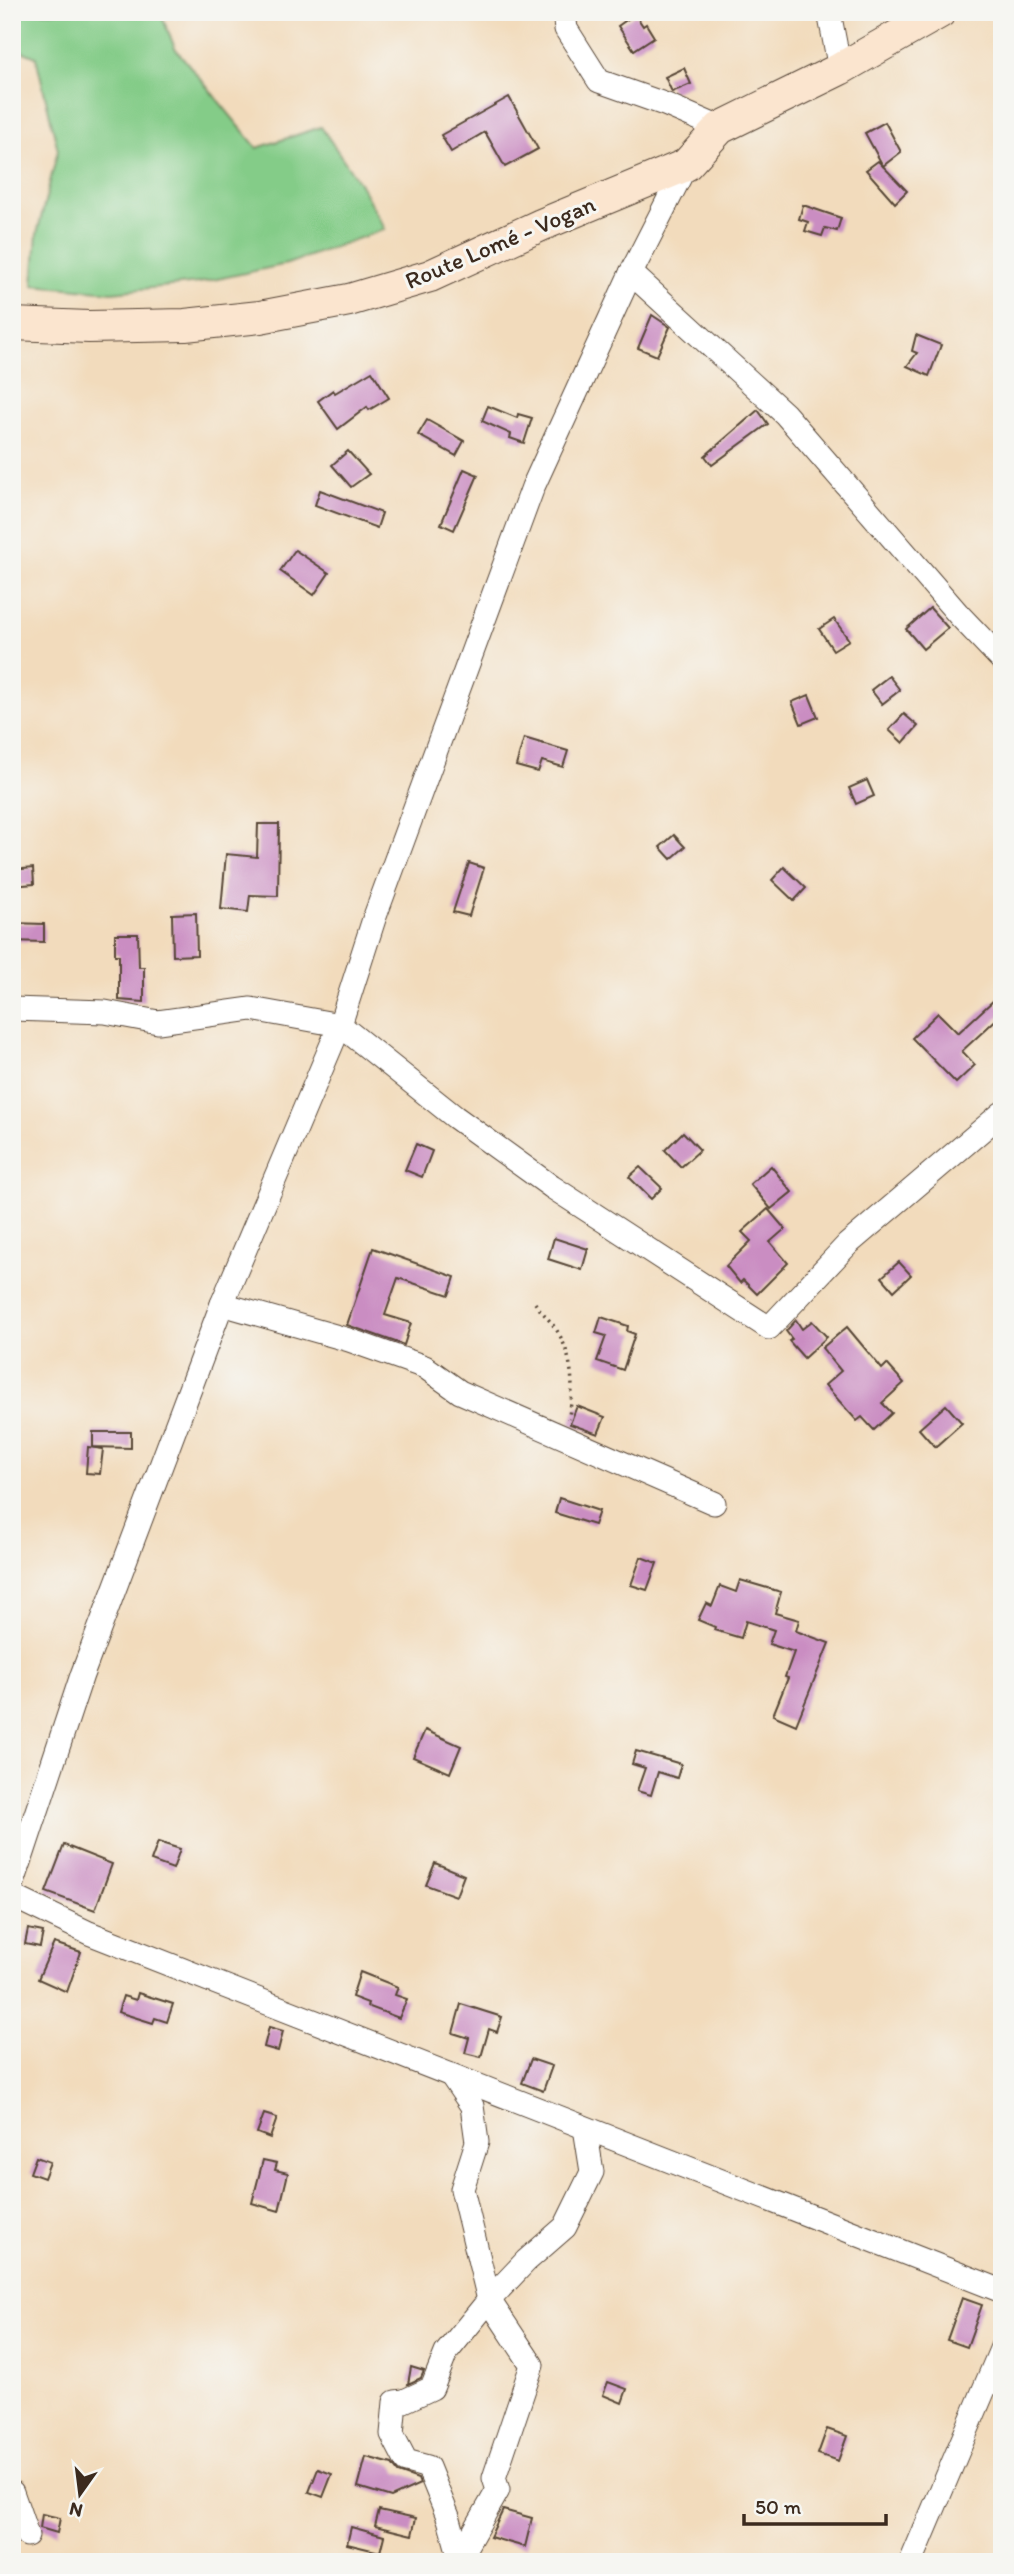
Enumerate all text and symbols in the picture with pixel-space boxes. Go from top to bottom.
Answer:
street label: Route Lomé - Vogan [401,189,600,295]
north arrow [46,2458,116,2528]
scale bar [744,2483,886,2527]
text: 50 m [755,2494,802,2519]
text: N [67,2497,85,2523]

